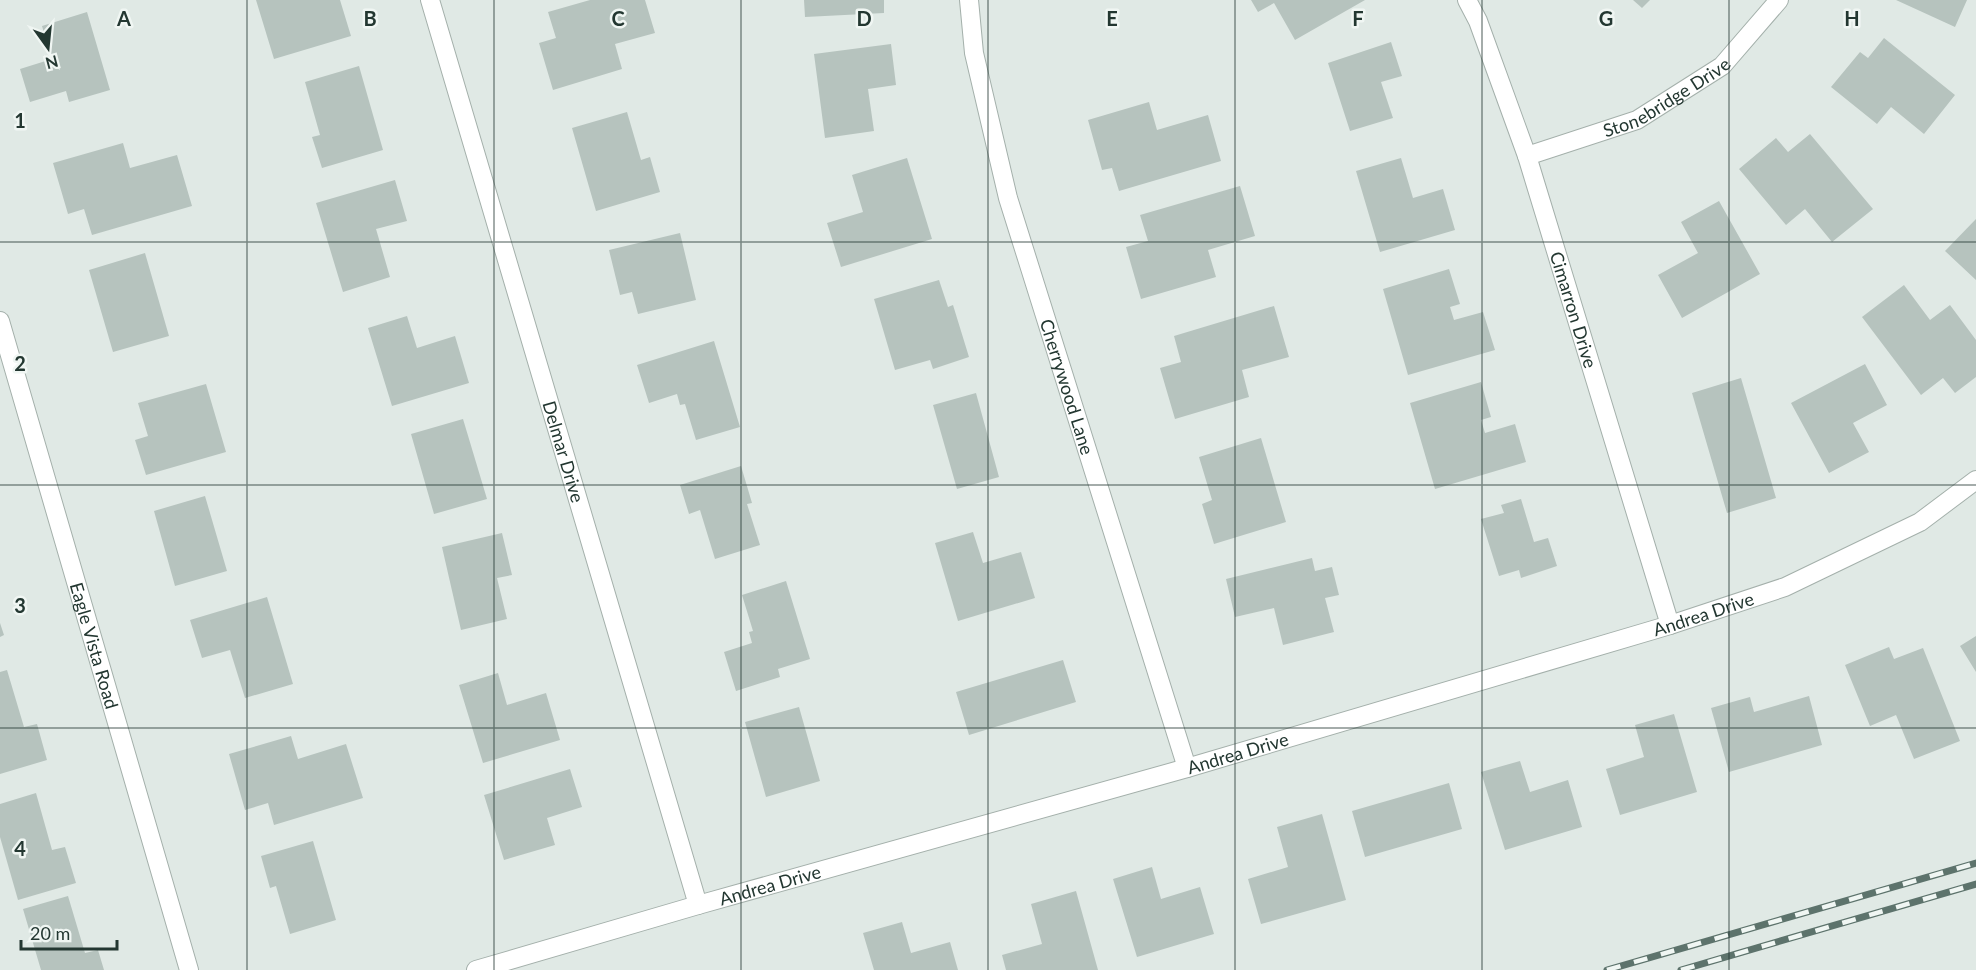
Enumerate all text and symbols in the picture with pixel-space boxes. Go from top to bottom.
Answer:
text: A [116,6,131,30]
text: B [363,6,377,30]
text: C [611,6,625,30]
text: D [856,6,872,30]
text: E [1106,6,1118,30]
text: F [1352,6,1364,30]
text: G [1599,6,1613,30]
text: H [1844,6,1860,30]
north arrow [18,18,78,78]
text: N [44,52,60,74]
street label: Stonebridge Drive [1600,53,1735,141]
text: 1 [14,108,26,132]
street label: Cimarron Drive [1546,249,1602,371]
street label: Cherrywood Lane [1036,316,1099,457]
text: 2 [14,351,26,375]
street label: Delmar Drive [538,398,589,505]
street label: Eagle Vista Road [66,580,123,711]
street label: Andrea Drive [1650,587,1756,640]
text: 3 [14,593,26,617]
street label: Andrea Drive [1184,728,1291,778]
text: 4 [14,836,26,860]
street label: Andrea Drive [717,860,823,910]
scale bar [21,913,117,951]
text: 20 m [30,922,70,944]

